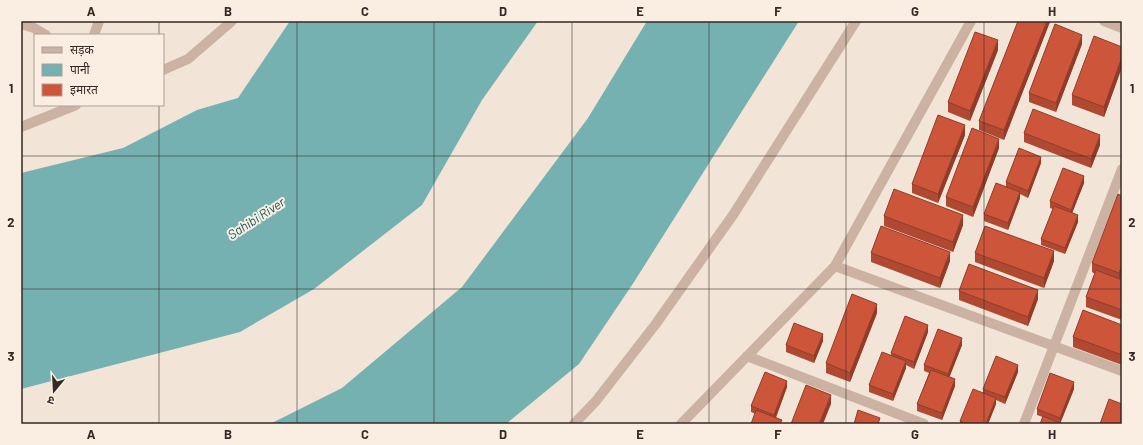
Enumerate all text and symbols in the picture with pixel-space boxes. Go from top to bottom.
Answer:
text: A [87,3,96,19]
text: B [224,3,232,19]
text: C [361,3,369,19]
text: D [499,3,507,19]
text: E [636,3,644,19]
text: F [774,3,782,19]
text: G [911,3,919,19]
text: H [1048,3,1056,19]
legend [34,34,164,106]
text: सड़क [70,42,95,57]
text: पानी [70,62,91,76]
text: 1 [9,80,13,96]
text: 1 [1130,80,1134,96]
text: इमारत [70,82,99,97]
water label: Sahibi River [224,193,288,242]
text: 2 [7,214,15,230]
text: 2 [1128,214,1136,230]
text: 3 [7,348,15,364]
text: 3 [1128,348,1136,364]
north arrow [34,371,74,411]
text: उ [45,394,56,408]
text: A [87,426,96,442]
text: B [224,426,232,442]
text: C [361,426,369,442]
text: D [499,426,507,442]
text: E [636,426,644,442]
text: F [774,426,782,442]
text: G [911,426,919,442]
text: H [1048,426,1056,442]

